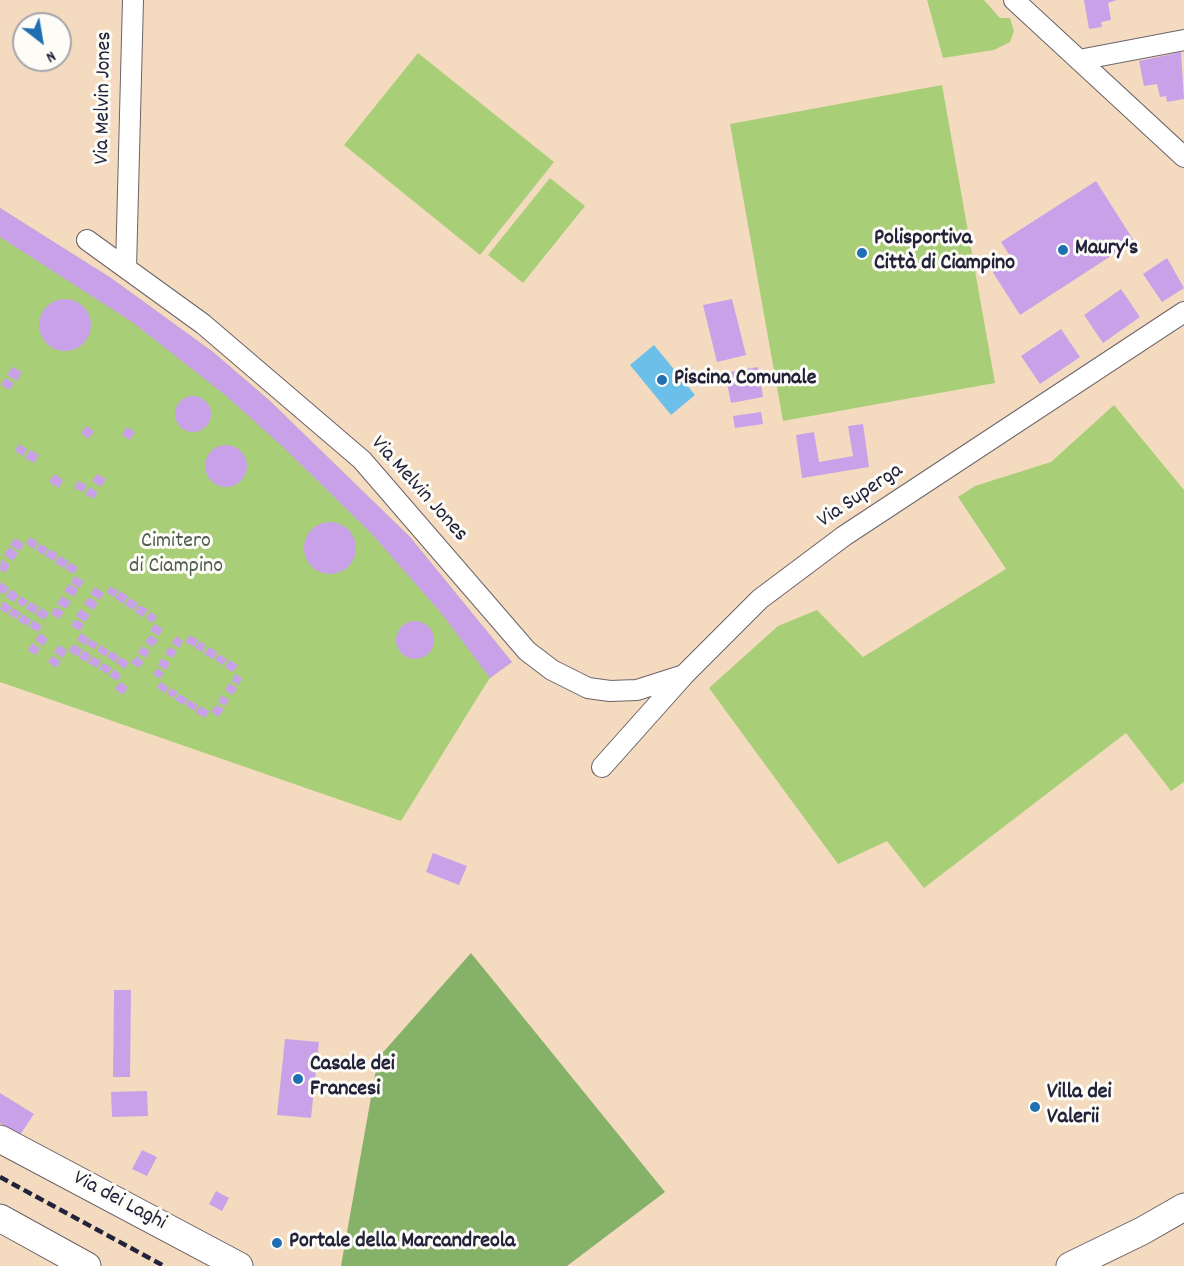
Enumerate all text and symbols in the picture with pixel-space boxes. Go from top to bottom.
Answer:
north arrow [12,12,72,72]
street label: Via Melvin Jones [91,31,119,165]
text: N [41,44,60,68]
place label: Polisportiva Città di Ciampino [874,227,1015,278]
place label: Maury's [1075,237,1138,263]
marker: Maury's [1056,243,1070,257]
marker: Polisportiva Città di Ciampino [855,246,869,260]
place label: Piscina Comunale [674,367,816,393]
marker: Piscina Comunale [655,373,669,387]
street label: Via Melvin Jones [364,432,472,548]
street label: Via Superga [813,459,909,535]
park label: Cimitero di Ciampino [129,530,223,582]
place label: Casale dei Francesi [310,1053,395,1104]
marker: Casale dei Francesi [291,1072,305,1086]
place label: Villa dei Valerii [1047,1081,1111,1132]
marker: Villa dei Valerii [1028,1100,1042,1114]
street label: Via dei Laghi [68,1166,170,1238]
place label: Portale della Marcandreola [289,1230,515,1256]
marker: Portale della Marcandreola [270,1236,284,1250]

